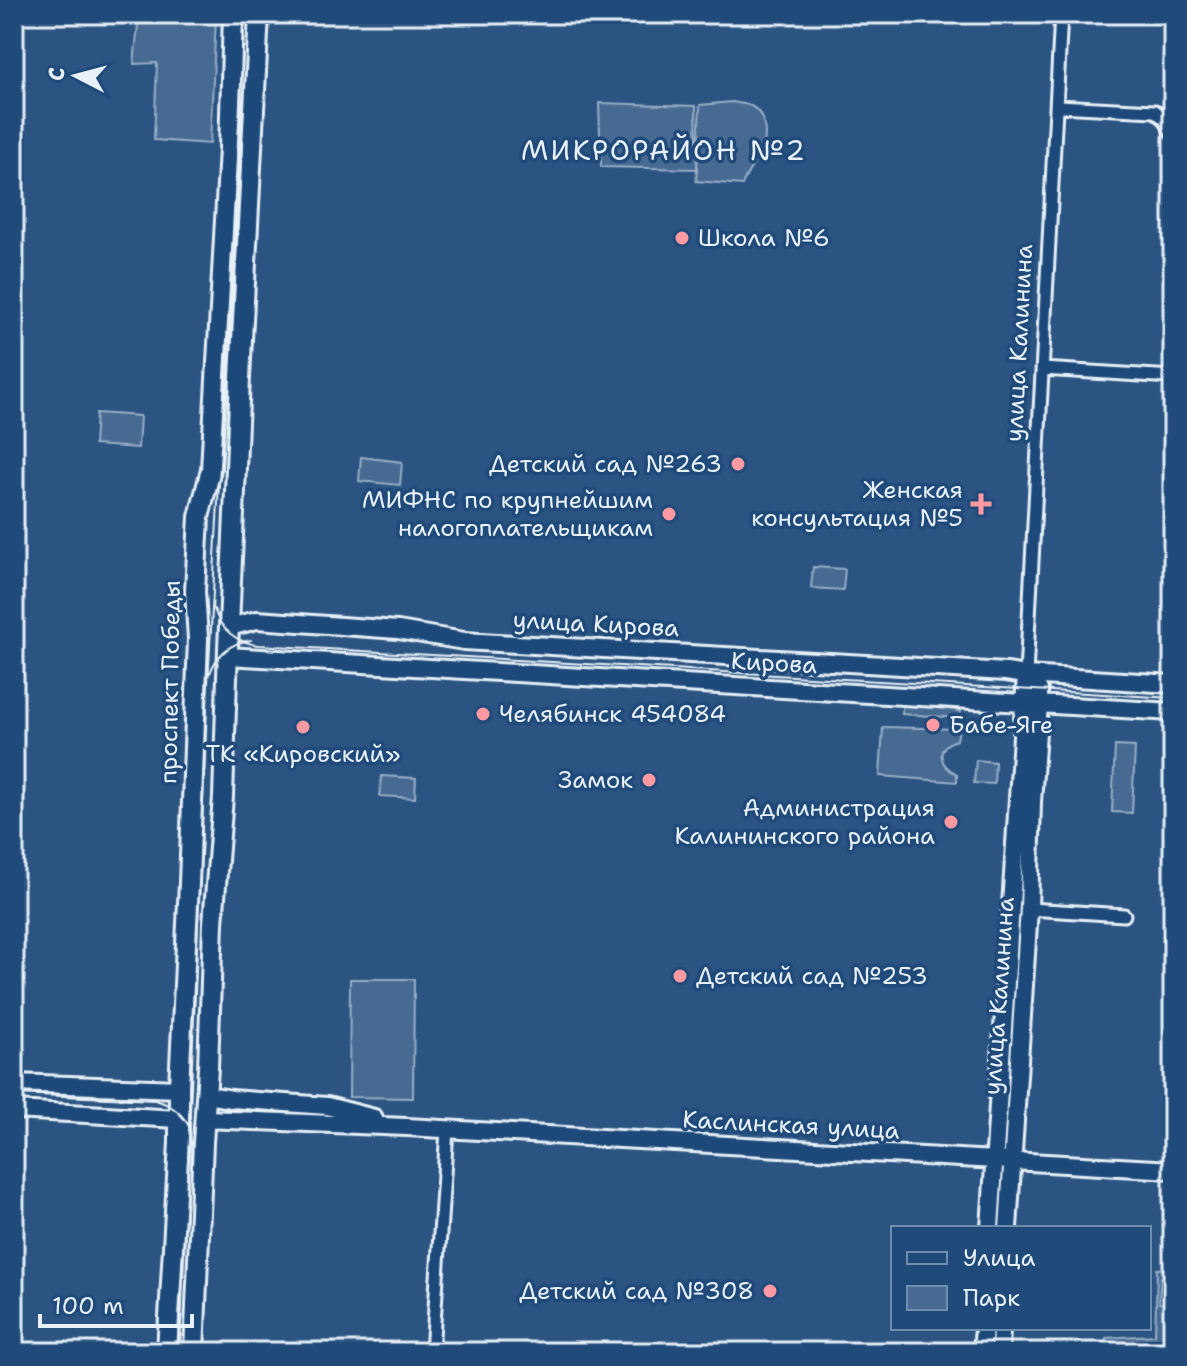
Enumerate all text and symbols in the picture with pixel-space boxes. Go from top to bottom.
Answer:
north arrow [36,36,116,116]
text: С [41,66,72,82]
district label: МИКРОРАЙОН №2 [521,131,807,169]
place label: Школа №6 [698,222,830,254]
marker: Школа №6 [673,229,691,247]
street label: улица Калинина [998,243,1040,443]
place label: Детский сад №263 [489,448,722,480]
marker: Детский сад №263 [729,455,747,473]
place label: Женская консультация №5 [751,474,963,534]
place label: МИФНС по крупнейшим налогоплательщикам [362,484,653,544]
marker: Женская консультация №5 [970,493,992,515]
marker: МИФНС по крупнейшим налогоплательщикам [660,505,678,523]
street label: проспект Победы [152,580,188,784]
street label: улица Кирова [512,604,680,644]
street label: Кирова [730,645,818,681]
place label: Челябинск 454084 [499,698,726,730]
marker: Челябинск 454084 [474,705,492,723]
place label: Бабе-Яге [949,709,1053,741]
marker: Бабе-Яге [924,716,942,734]
marker: ТК «Кировский» [294,718,312,736]
place label: ТК «Кировский» [206,738,400,770]
place label: Замок [558,764,633,796]
marker: Замок [640,771,658,789]
place label: Администрация Калининского района [674,792,935,852]
marker: Администрация Калининского района [942,813,960,831]
street label: улица Калинина [976,896,1022,1096]
place label: Детский сад №253 [696,960,928,992]
marker: Детский сад №253 [671,967,689,985]
street label: Каслинская улица [682,1103,900,1147]
legend [891,1226,1151,1330]
text: Улица [963,1242,1036,1274]
place label: Детский сад №308 [519,1275,754,1307]
scale bar [40,1278,192,1328]
marker: Детский сад №308 [761,1282,779,1300]
text: Парк [963,1282,1020,1314]
text: 100 m [52,1290,124,1322]

